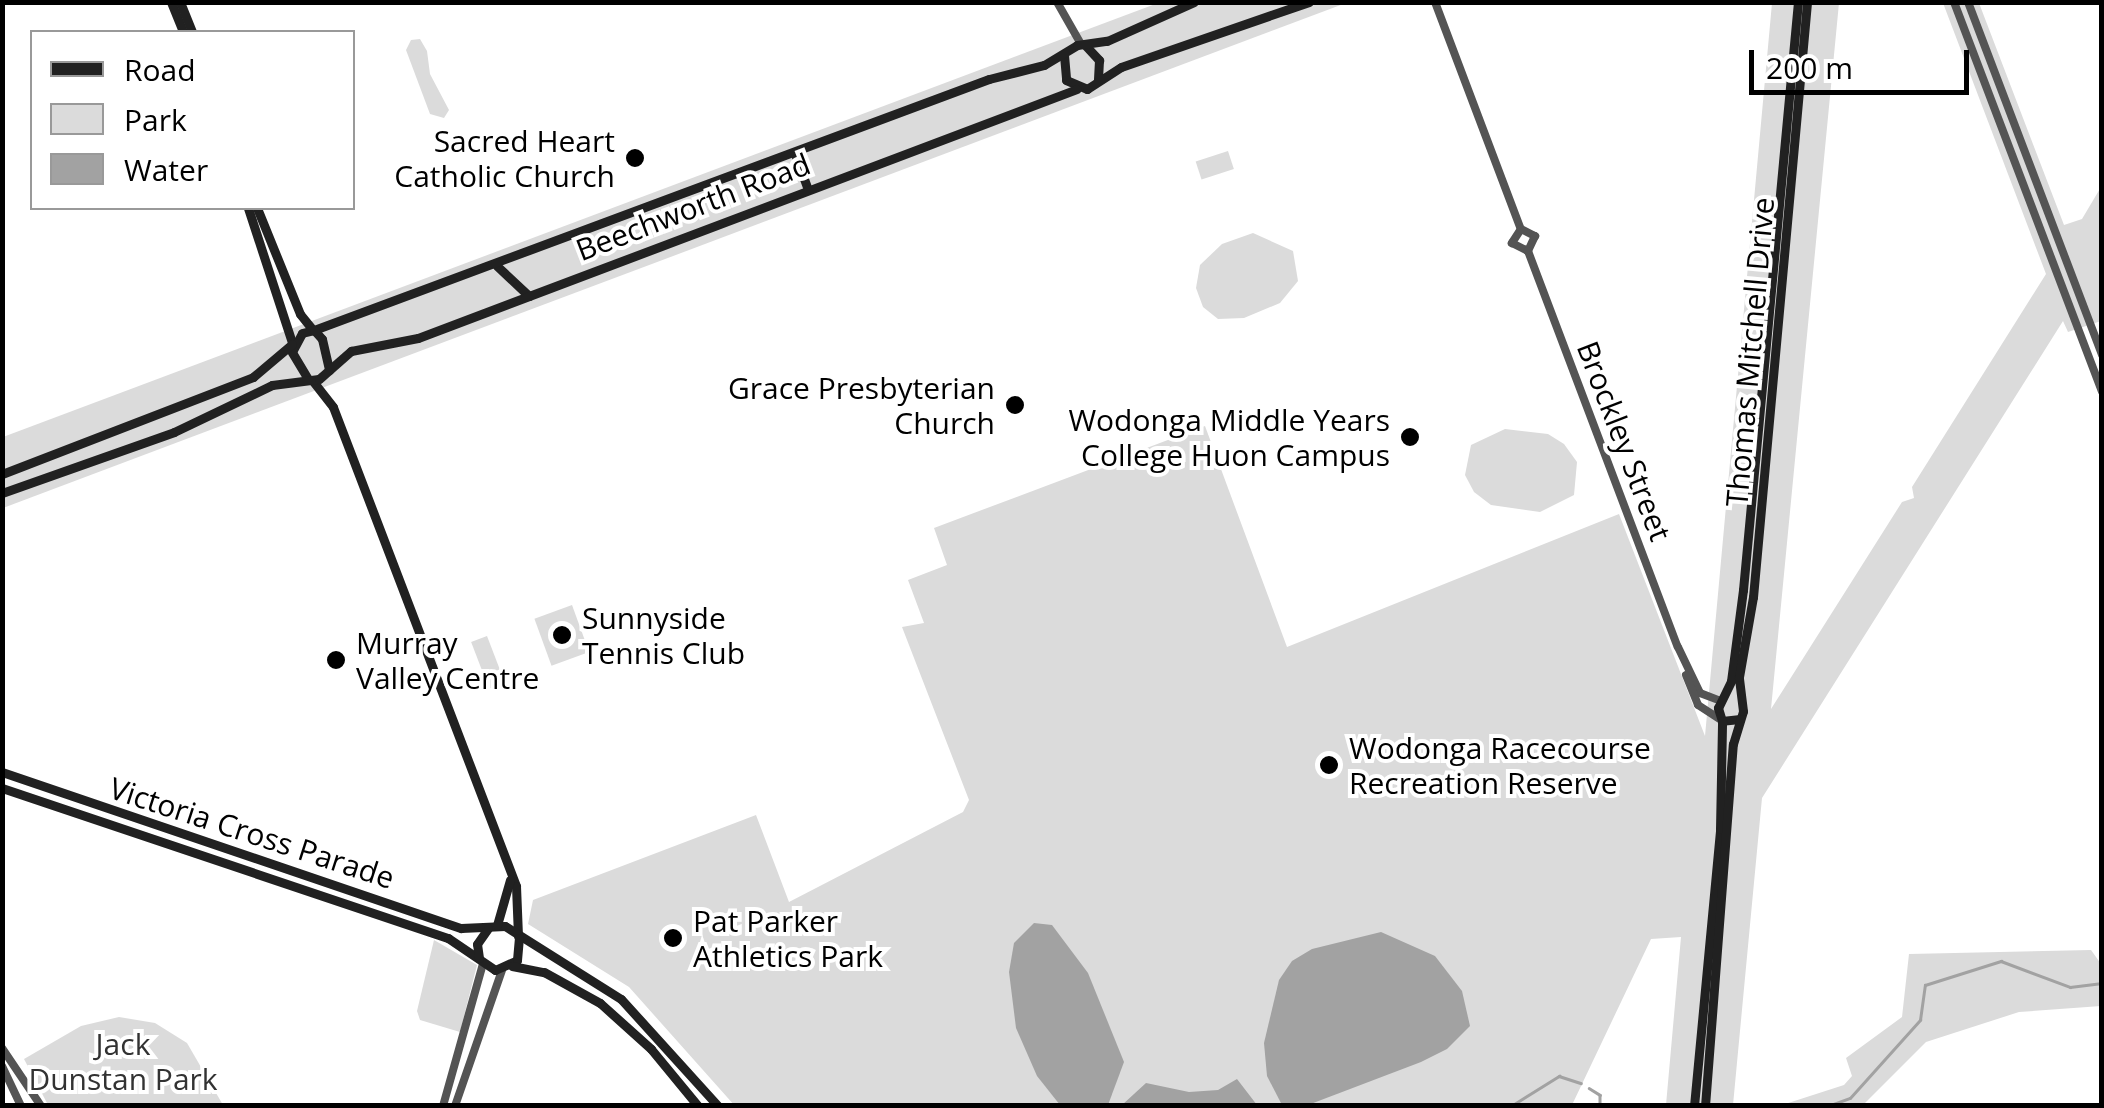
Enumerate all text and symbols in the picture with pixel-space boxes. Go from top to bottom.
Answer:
legend [30,30,355,210]
scale bar [1754,30,1974,92]
text: 200 m [1766,47,1853,88]
text: Road [124,49,196,90]
text: Park [124,99,187,140]
place label: Sacred Heart Catholic Church [394,123,615,194]
street label: Beechworth Road [571,146,815,268]
marker: Sacred Heart Catholic Church [624,147,646,169]
text: Water [124,149,208,190]
street label: Thomas Mitchell Drive [1719,196,1781,508]
street label: Brockley Street [1569,336,1679,546]
place label: Grace Presbyterian Church [728,370,995,440]
marker: Grace Presbyterian Church [1004,394,1026,416]
place label: Wodonga Middle Years College Huon Campus [1068,402,1390,472]
marker: Wodonga Middle Years College Huon Campus [1399,426,1421,448]
place label: Sunnyside Tennis Club [582,600,745,670]
marker: Sunnyside Tennis Club [551,624,573,646]
place label: Murray Valley Centre [356,625,539,696]
marker: Murray Valley Centre [325,649,347,671]
place label: Wodonga Racecourse Recreation Reserve [1349,730,1651,800]
marker: Wodonga Racecourse Recreation Reserve [1318,754,1340,776]
street label: Victoria Cross Parade [105,770,399,896]
place label: Pat Parker Athletics Park [693,903,883,974]
marker: Pat Parker Athletics Park [662,927,684,949]
park label: Jack Dunstan Park [28,1026,218,1096]

